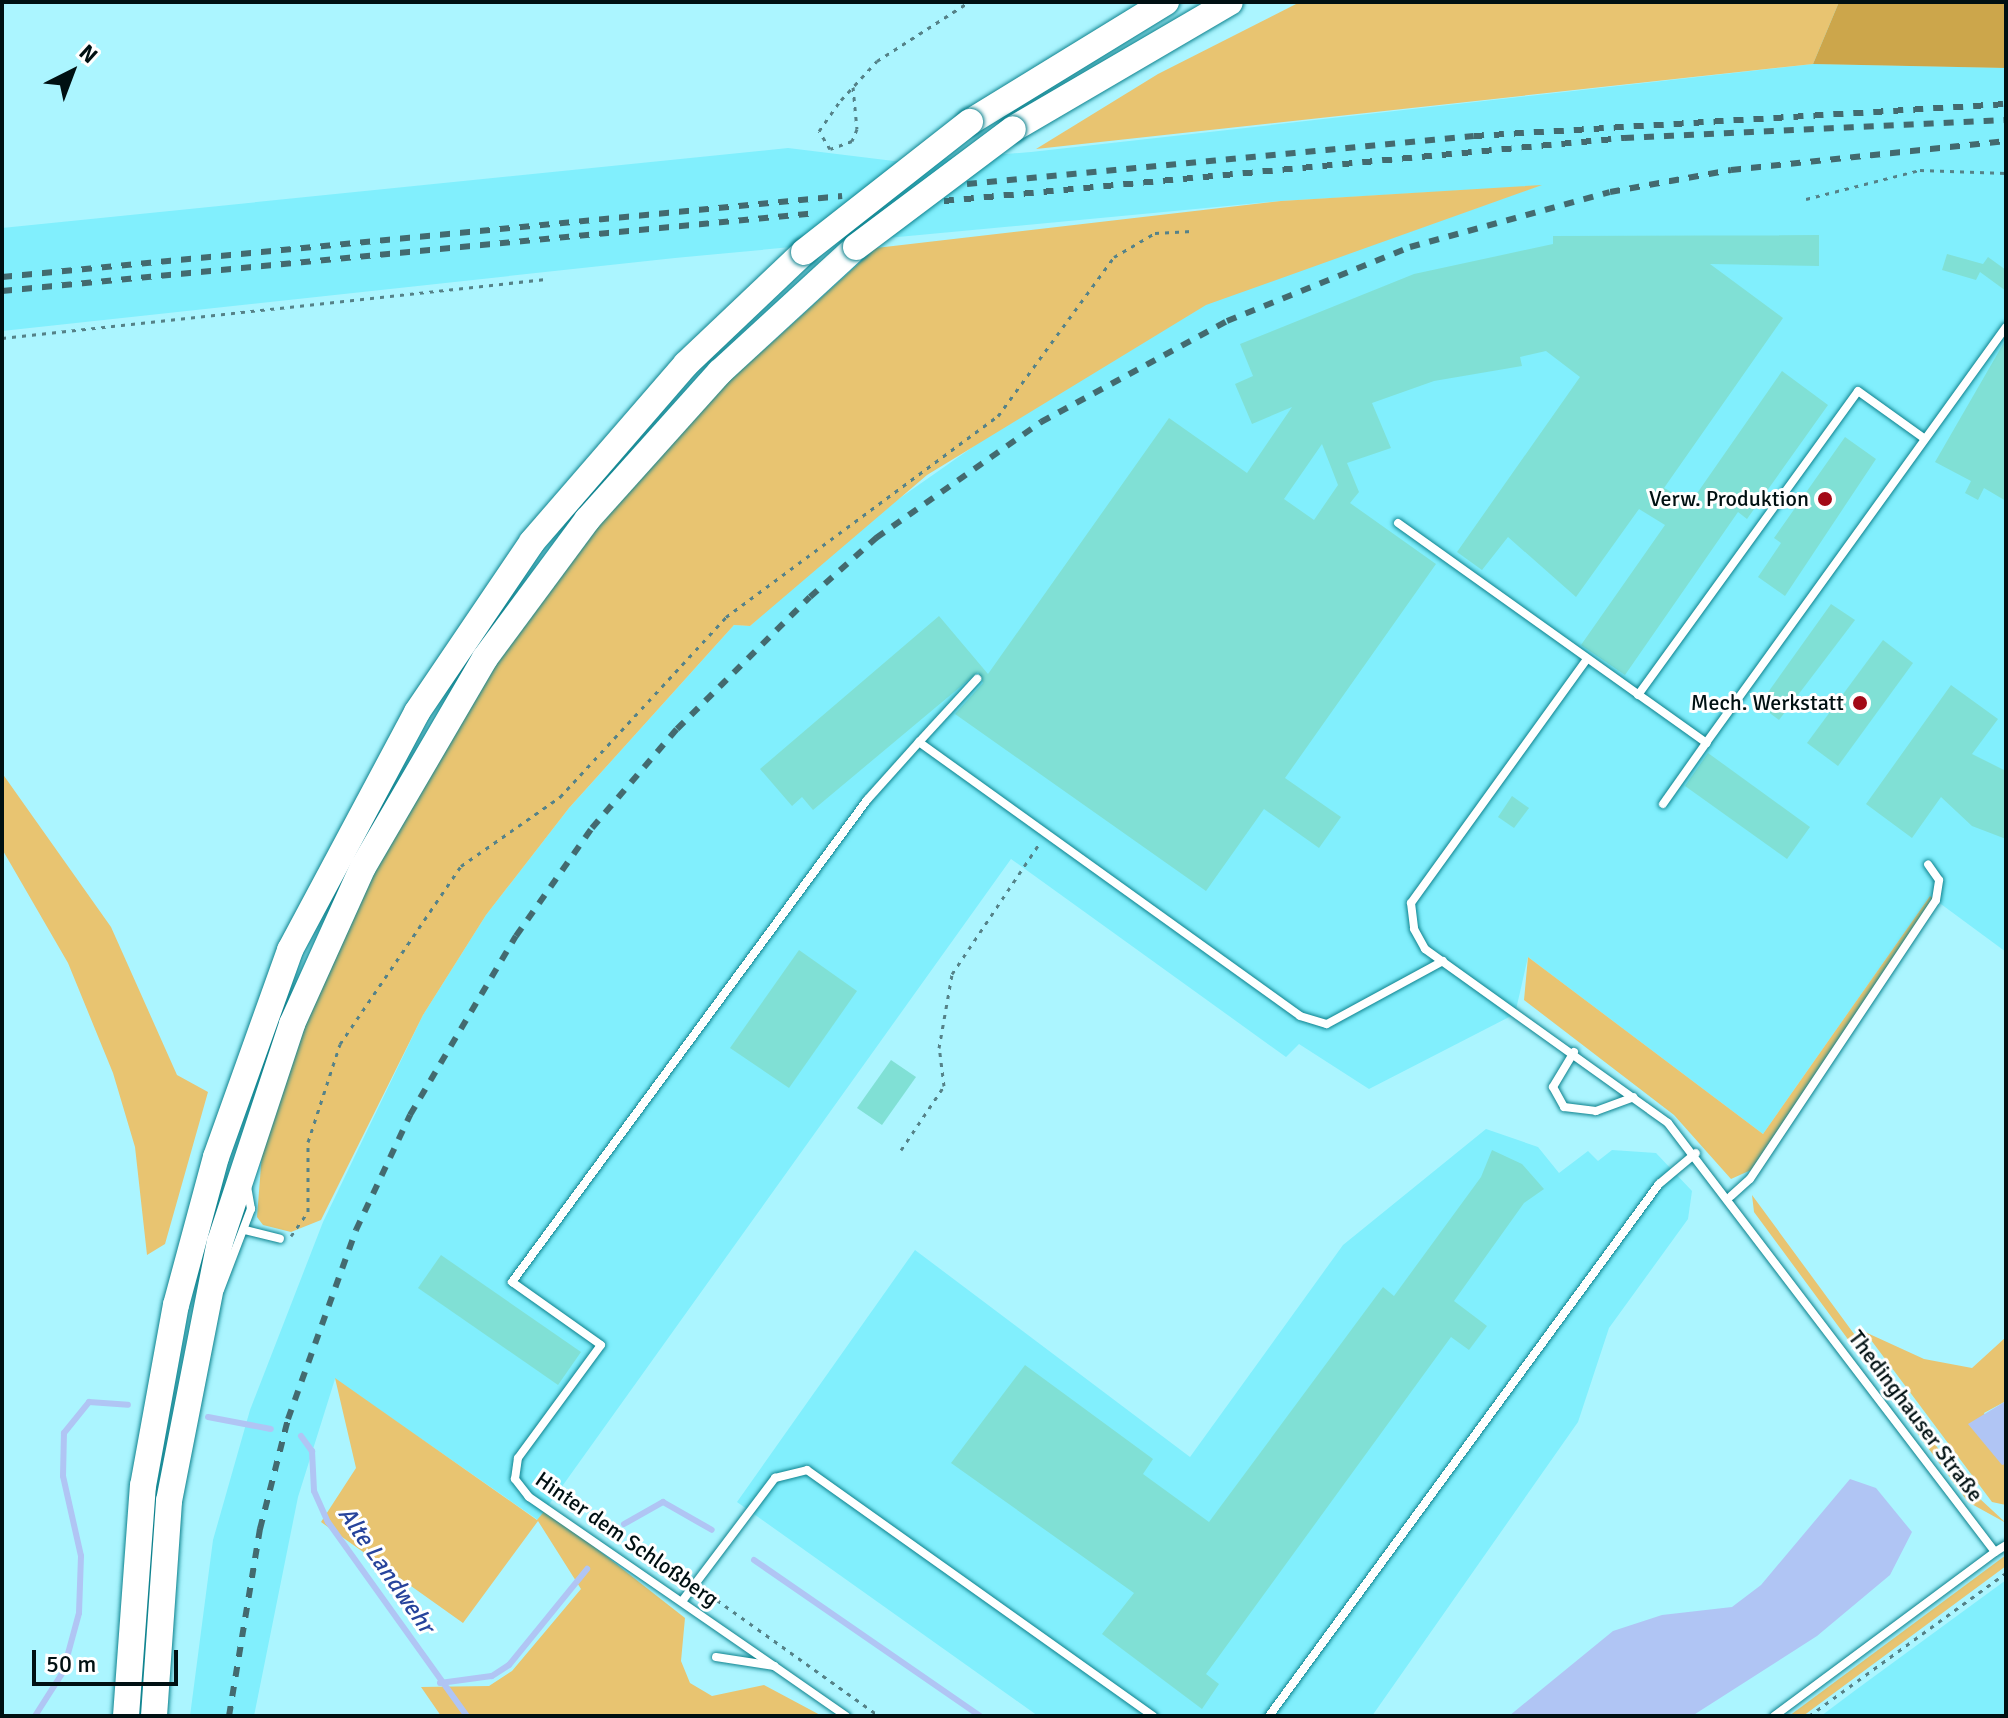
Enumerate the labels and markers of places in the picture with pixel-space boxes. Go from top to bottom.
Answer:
place label: Verw. Produktion [1649,486,1809,512]
marker: Verw. Produktion [1816,490,1834,508]
place label: Mech. Werkstatt [1691,690,1844,716]
marker: Mech. Werkstatt [1851,694,1869,712]

